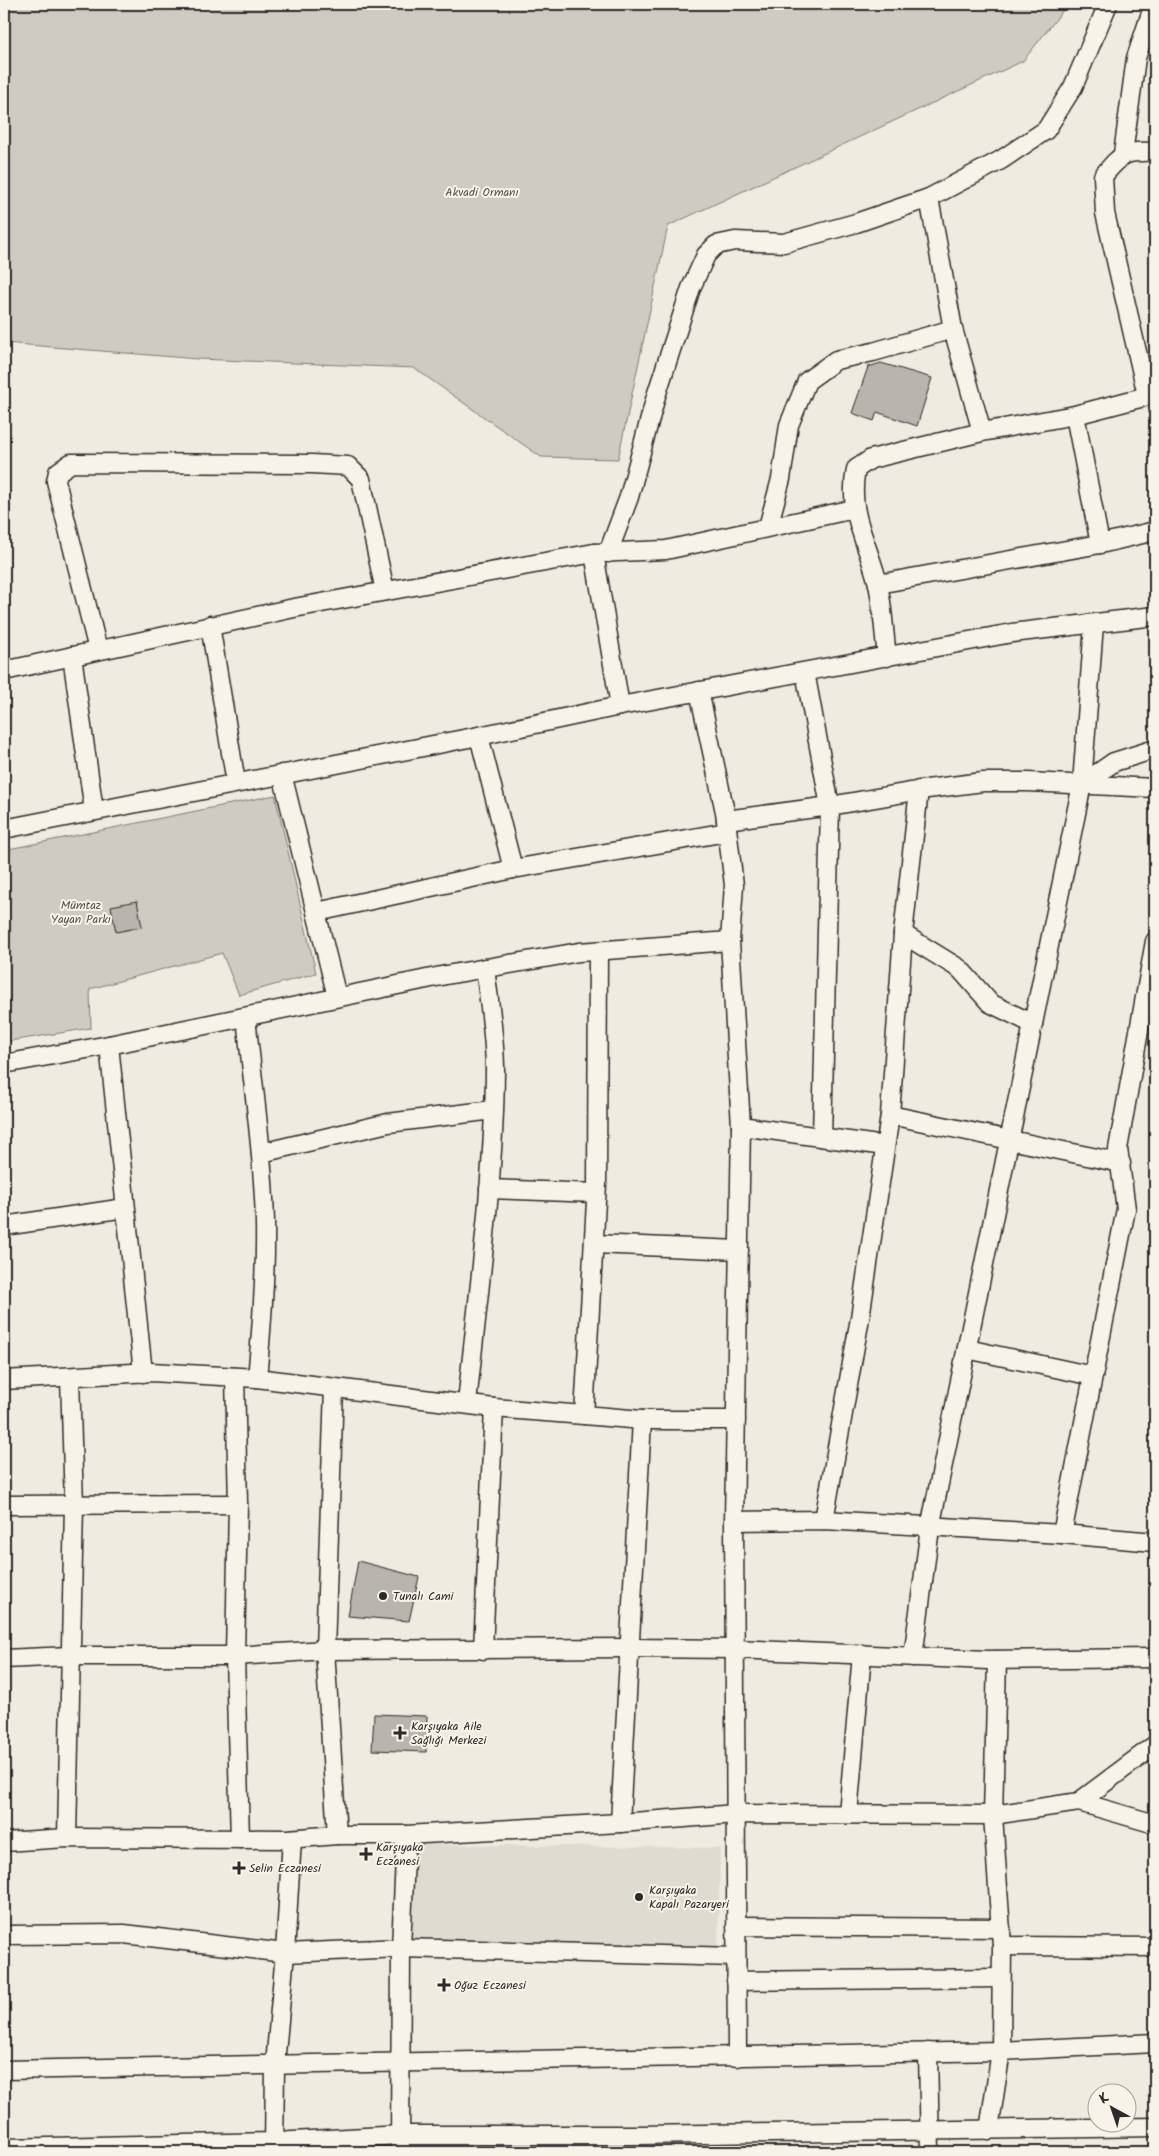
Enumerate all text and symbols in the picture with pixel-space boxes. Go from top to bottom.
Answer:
park label: Akvadi Ormanı [445,183,519,202]
park label: Mümtaz Yayan Parkı [51,896,111,929]
place label: Tunalı Cami [393,1587,454,1606]
marker: Tunalı Cami [377,1590,389,1602]
place label: Karşıyaka Aile Sağlığı Merkezi [411,1717,487,1750]
marker: Karşıyaka Aile Sağlığı Merkezi [393,1726,407,1740]
place label: Karşıyaka Eczanesi [376,1838,424,1871]
marker: Karşıyaka Eczanesi [360,1848,372,1860]
place label: Selin Eczanesi [249,1859,322,1878]
marker: Selin Eczanesi [233,1862,245,1874]
place label: Karşıyaka Kapalı Pazaryeri [649,1881,730,1914]
marker: Karşıyaka Kapalı Pazaryeri [633,1891,645,1903]
place label: Oğuz Eczanesi [454,1976,527,1995]
marker: Oğuz Eczanesi [438,1979,450,1991]
north arrow [1086,2084,1136,2134]
text: K [1094,2087,1115,2110]

